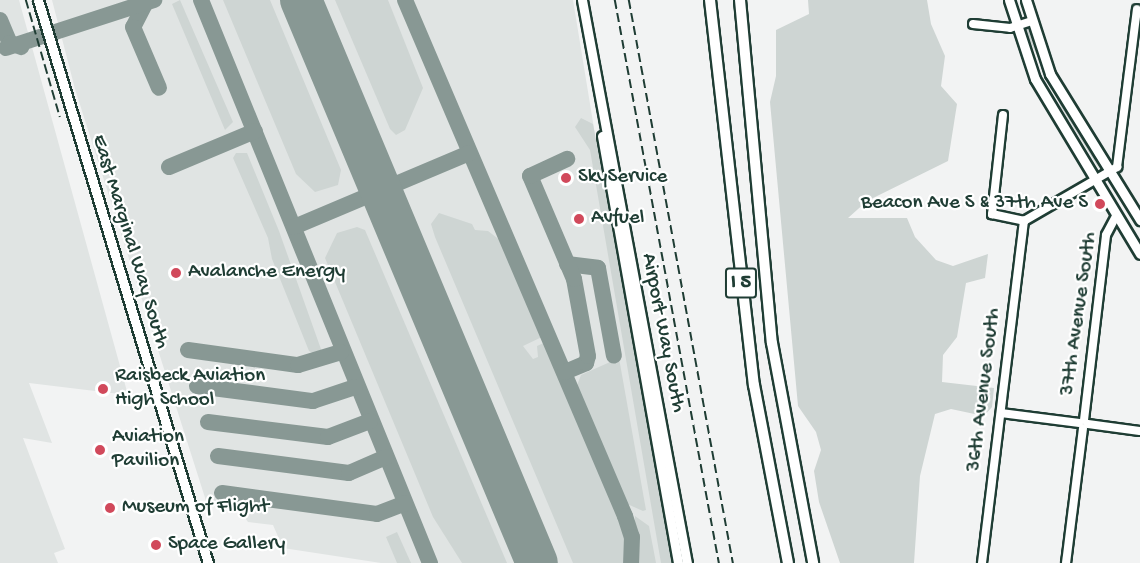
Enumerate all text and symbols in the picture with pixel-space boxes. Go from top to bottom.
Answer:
street label: East Marginal Way South [84,132,174,352]
place label: SkyService [578,165,667,191]
marker: SkyService [559,171,573,185]
place label: Beacon Ave S & 37th Ave S [861,191,1088,217]
marker: Beacon Ave S & 37th Ave S [1093,197,1107,211]
place label: Avfuel [591,206,644,232]
marker: Avfuel [572,212,586,226]
street label: 37th Avenue South [1056,230,1104,398]
street label: Airport Way South [634,251,690,415]
place label: Avalanche Energy [188,260,345,286]
marker: Avalanche Energy [169,266,183,280]
road number: I 5 [724,266,758,300]
street label: 36th Avenue South [962,307,1008,473]
place label: Raisbeck Aviation High School [115,364,265,414]
marker: Raisbeck Aviation High School [96,382,110,396]
place label: Aviation Pavilion [112,425,184,475]
marker: Aviation Pavilion [93,443,107,457]
place label: Museum of Flight [122,495,269,521]
marker: Museum of Flight [103,501,117,515]
place label: Space Gallery [168,532,285,558]
marker: Space Gallery [149,538,163,552]

